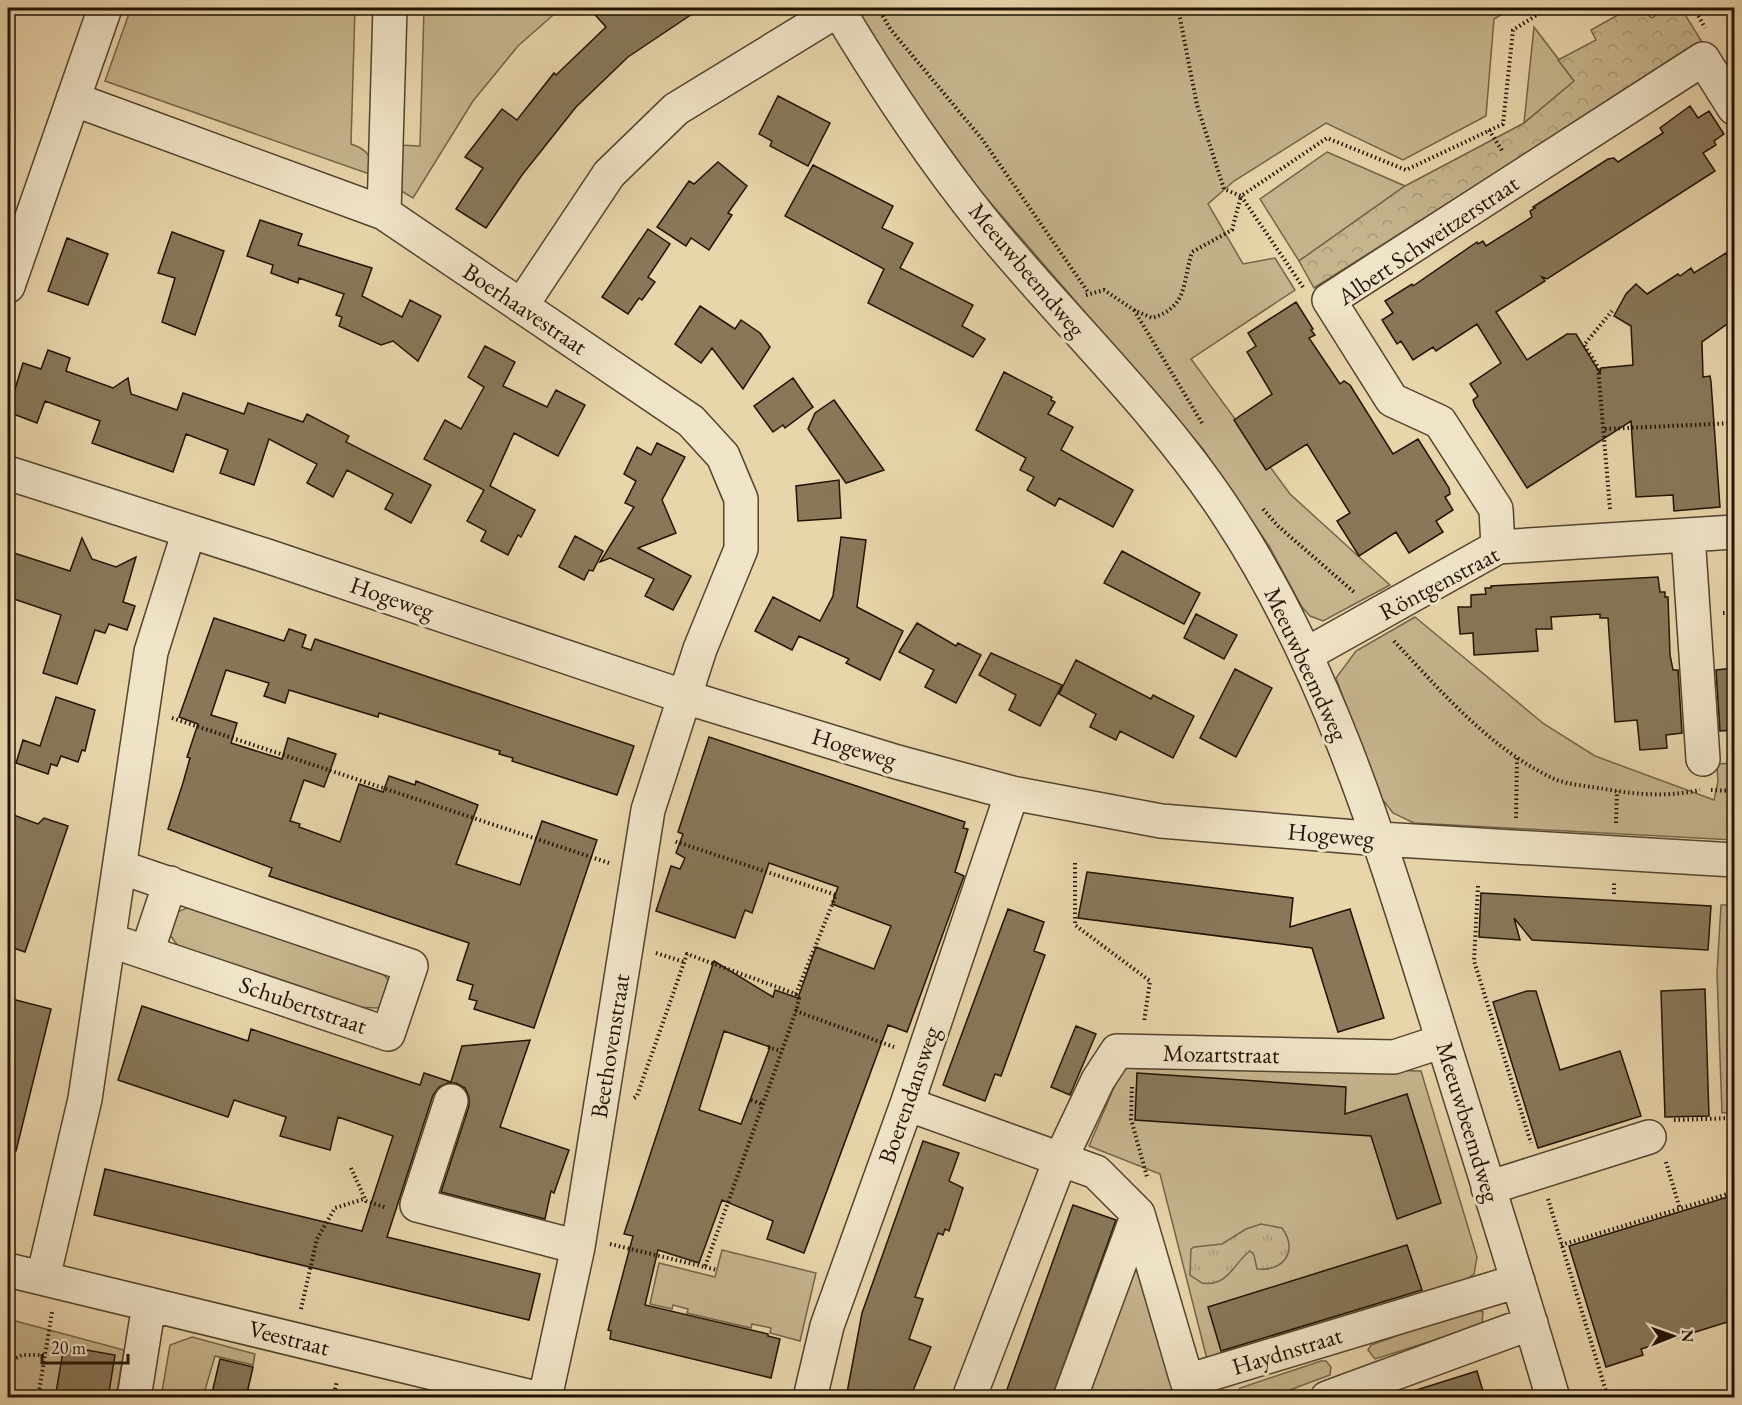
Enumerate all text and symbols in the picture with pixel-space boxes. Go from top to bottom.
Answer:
street label: Albert Schweitzerstraat [1330,167,1525,312]
street label: Meeuwbeemdweg [962,196,1093,344]
street label: Boerhaavestraat [457,256,594,362]
street label: Röntgenstraat [1373,538,1505,627]
street label: Hogeweg [346,569,439,626]
street label: Meeuwbeemdweg [1257,582,1356,746]
street label: Hogeweg [808,720,901,775]
street label: Hogeweg [1286,815,1376,854]
street label: Schubertstraat [235,968,372,1041]
street label: Beethovenstraat [583,971,636,1120]
street label: Boerendansweg [871,1022,947,1168]
street label: Mozartstraat [1162,1037,1280,1070]
street label: Meeuwbeemdweg [1429,1038,1508,1206]
north arrow [1643,1306,1703,1366]
street label: Veestraat [245,1313,333,1363]
street label: Haydnstraat [1228,1319,1346,1382]
scale bar [42,1327,128,1365]
text: N [1677,1329,1698,1342]
text: 20 m [51,1336,86,1359]

